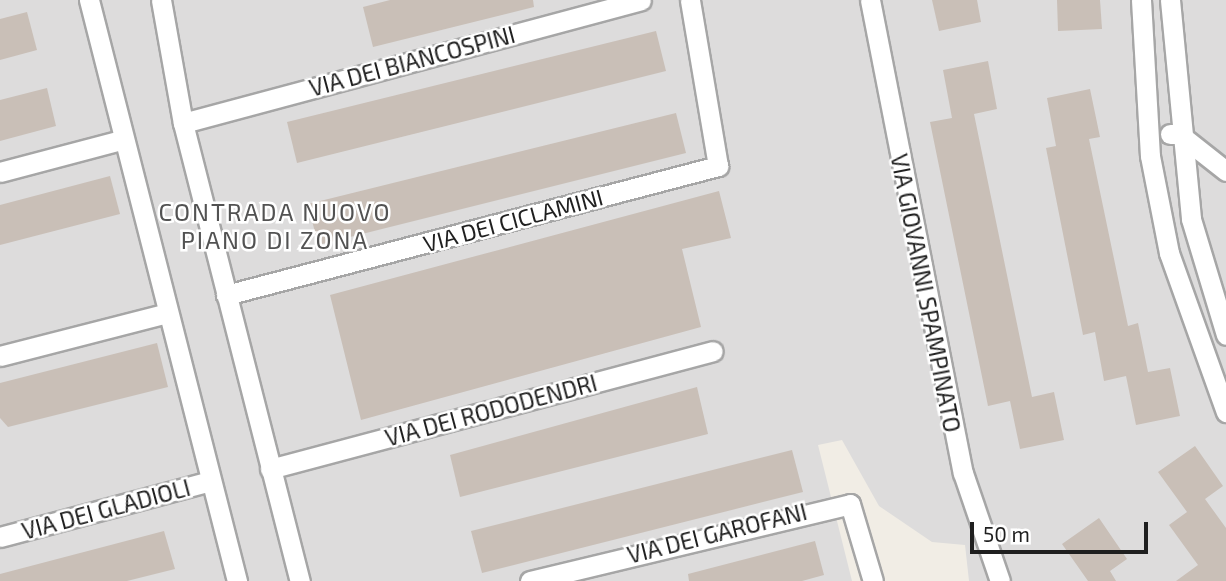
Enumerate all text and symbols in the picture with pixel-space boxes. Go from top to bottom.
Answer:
street label: VIA DEI BIANCOSPINI [306,20,518,102]
street label: VIA GIOVANNI SPAMPINATO [885,151,967,435]
street label: VIA DEI CICLAMINI [420,183,606,257]
district label: CONTRADA NUOVO PIANO DI ZONA [160,198,390,254]
street label: VIA DEI RODODENDRI [382,368,600,452]
street label: VIA DEI GLADIOLI [18,473,194,545]
street label: VIA DEI GAROFANI [624,497,810,569]
scale bar [974,508,1152,552]
text: 50 m [983,521,1030,546]

